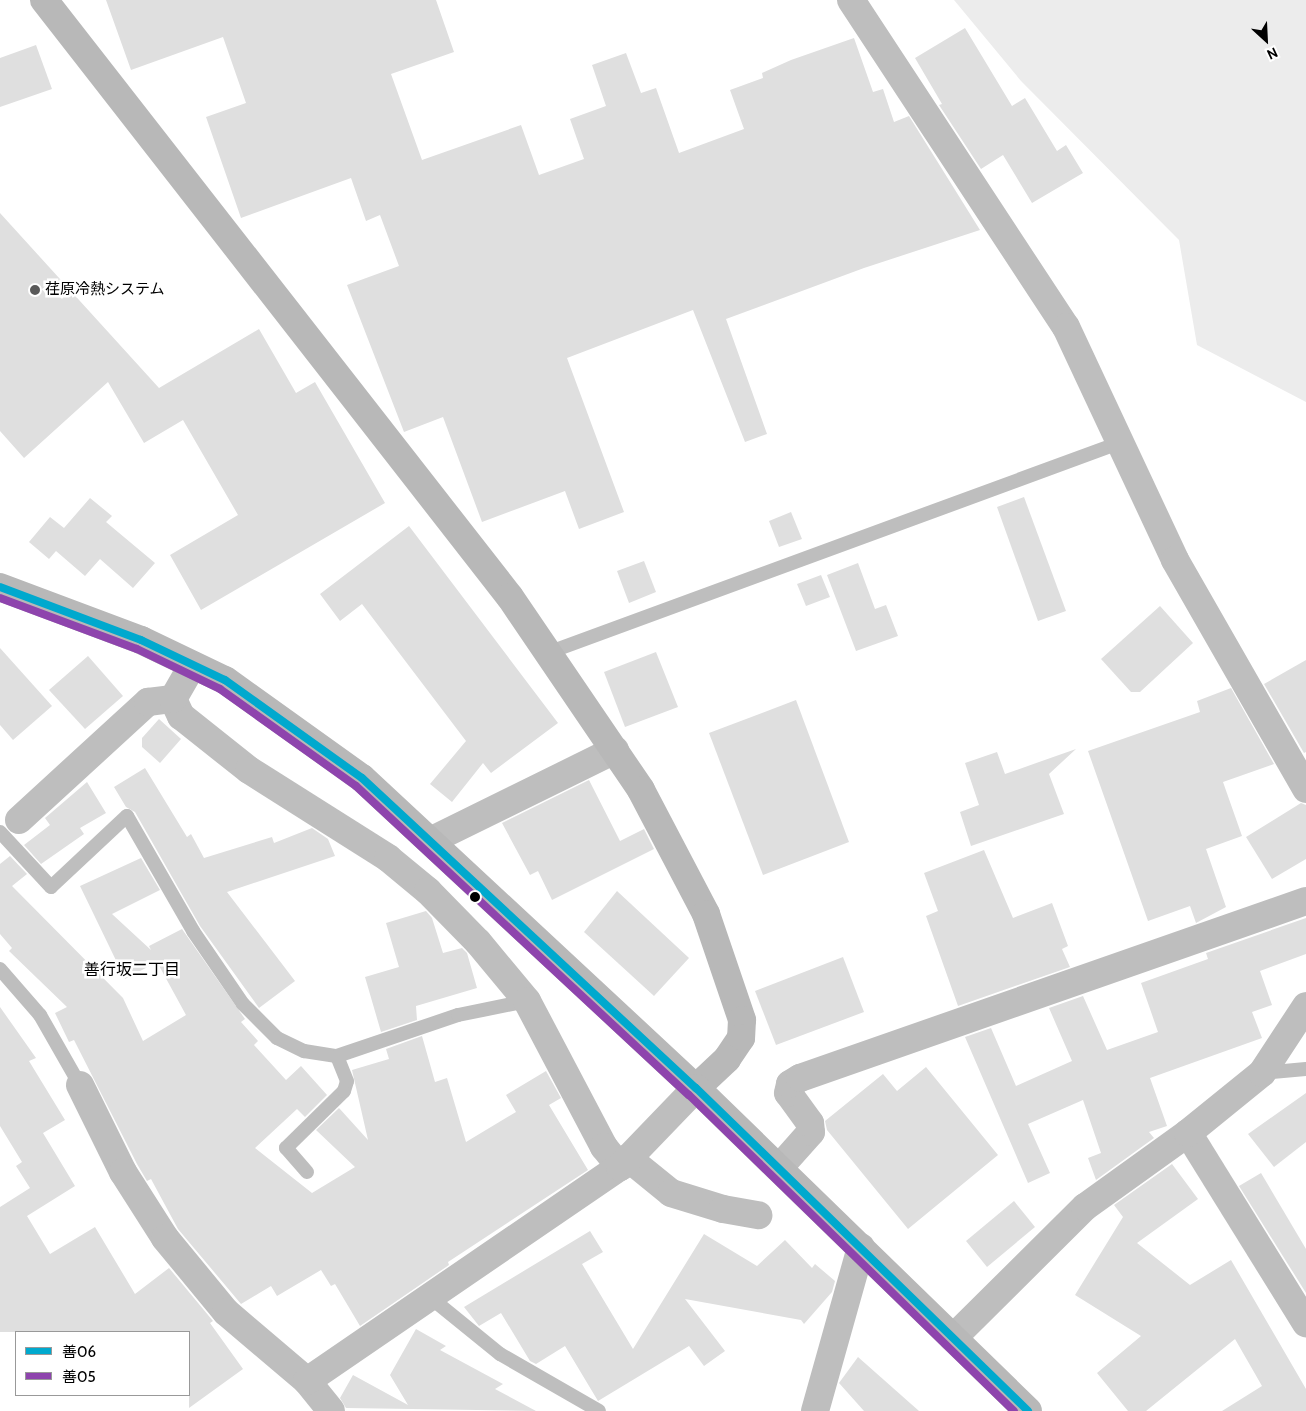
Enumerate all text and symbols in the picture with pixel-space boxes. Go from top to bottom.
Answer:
north arrow [1241,15,1291,65]
text: N [1264,43,1281,64]
place label: 荏原冷熱システム [45,281,165,299]
marker: 荏原冷熱システム [29,284,41,296]
unlabelled marker [470,892,480,902]
district label: 善行坂二丁目 [84,960,180,980]
legend [15,1331,190,1396]
text: 善06 [62,1343,96,1361]
text: 善05 [62,1368,96,1386]

